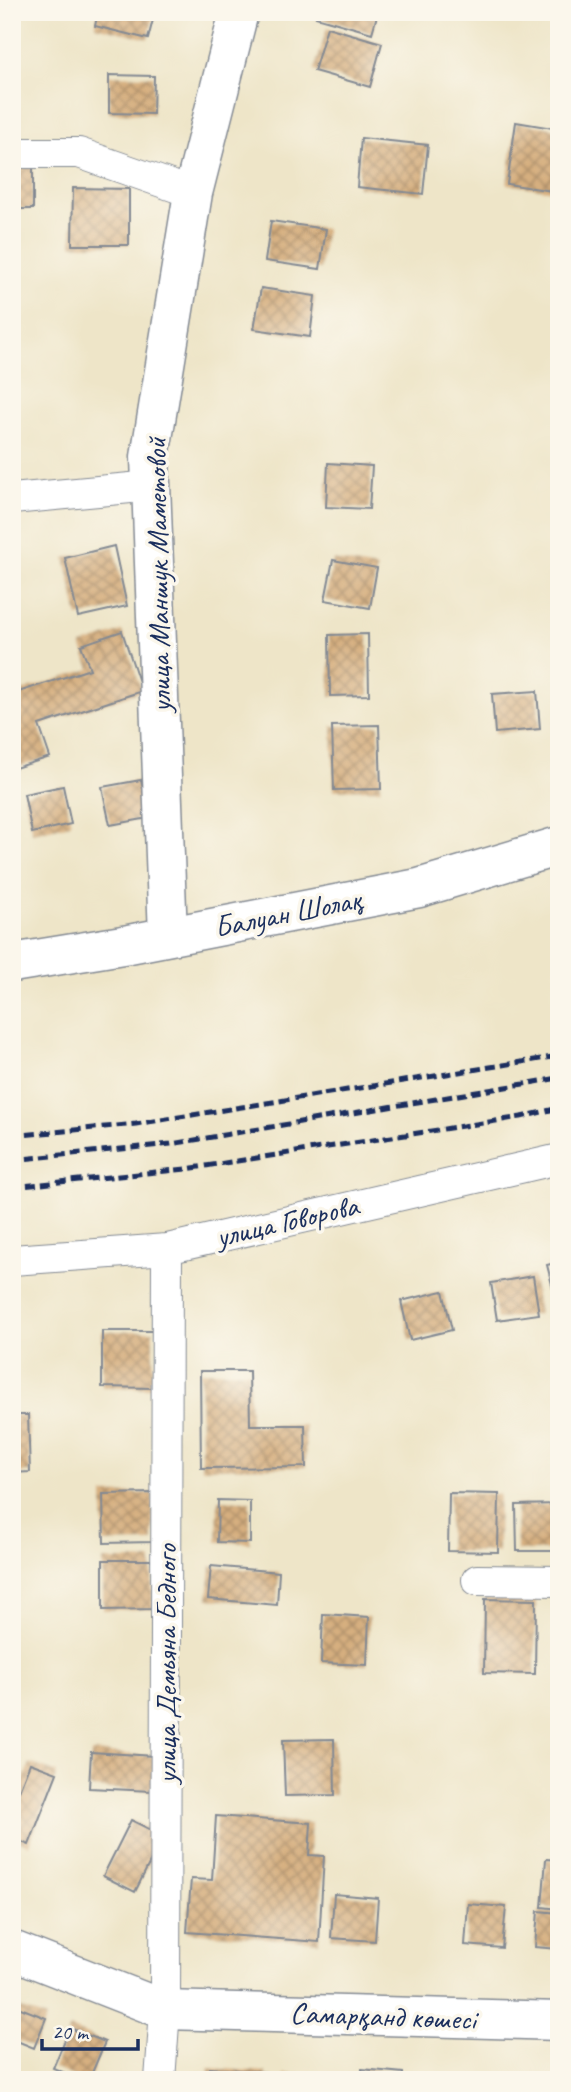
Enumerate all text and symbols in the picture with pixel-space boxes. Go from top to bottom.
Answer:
street label: улица Маншук Маметовой [137,436,179,715]
street label: Балуан Шолақ [211,880,367,946]
street label: улица Говорова [210,1186,364,1256]
street label: улица Демьяна Бедного [147,1543,185,1786]
street label: Самарқанд көшесі [289,1994,480,2038]
scale bar [42,2008,138,2052]
text: 20 m [52,2019,90,2045]

